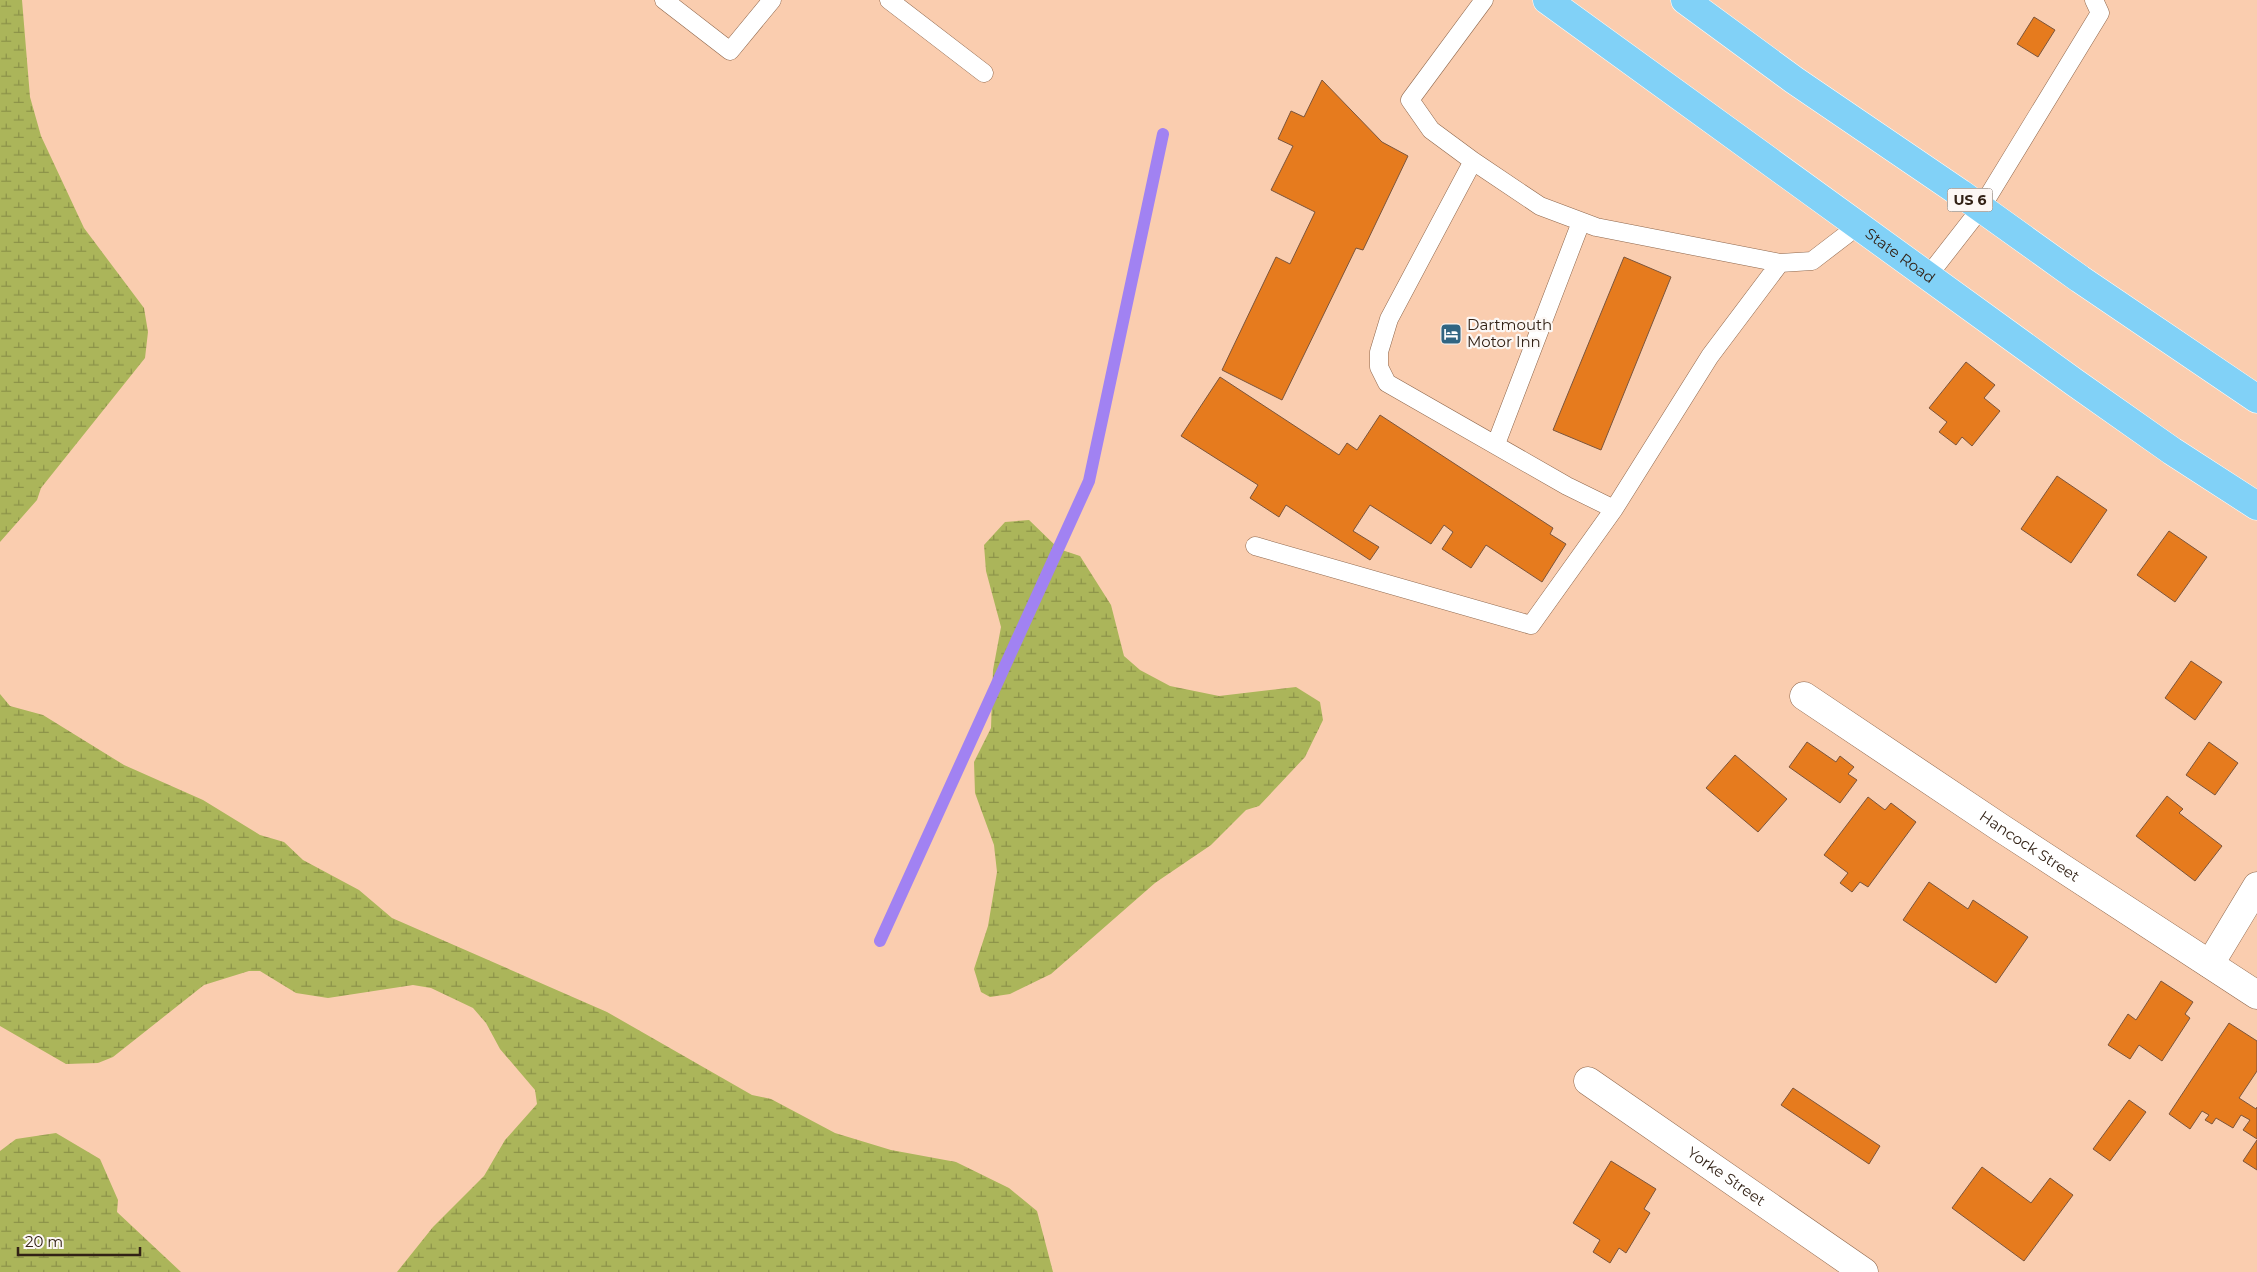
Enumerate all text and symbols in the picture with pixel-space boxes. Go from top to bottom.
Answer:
road number: US 6 [1948,188,1992,212]
street label: State Road [1862,224,1939,287]
place label: Dartmouth Motor Inn [1467,315,1552,351]
hotel icon: Dartmouth Motor Inn [1439,322,1463,346]
street label: Hancock Street [1976,806,2083,886]
street label: Yorke Street [1684,1142,1769,1210]
scale bar [18,1224,140,1256]
text: 20 m [25,1232,63,1251]

